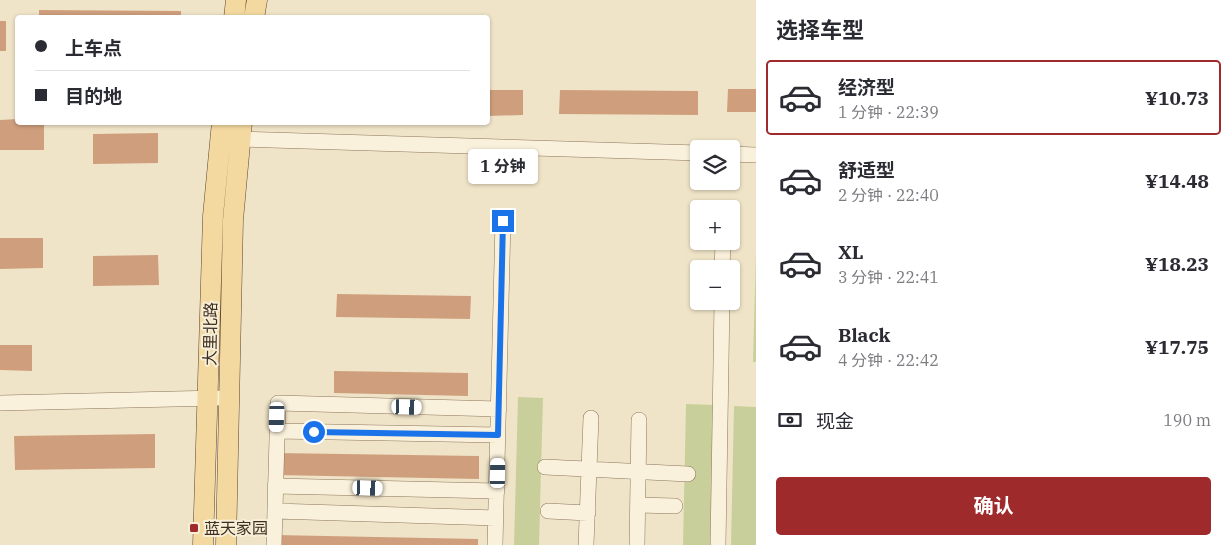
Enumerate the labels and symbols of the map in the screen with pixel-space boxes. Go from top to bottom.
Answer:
callout: 1 分钟 [468,148,538,184]
route end [492,210,514,232]
street label: 大里北路 [199,302,221,366]
car [391,399,422,415]
car [268,402,285,432]
route start [303,421,325,443]
car [490,458,505,488]
car [352,480,383,496]
place label: 蓝天家园 [204,518,268,538]
marker: 蓝天家园 [188,522,200,534]

